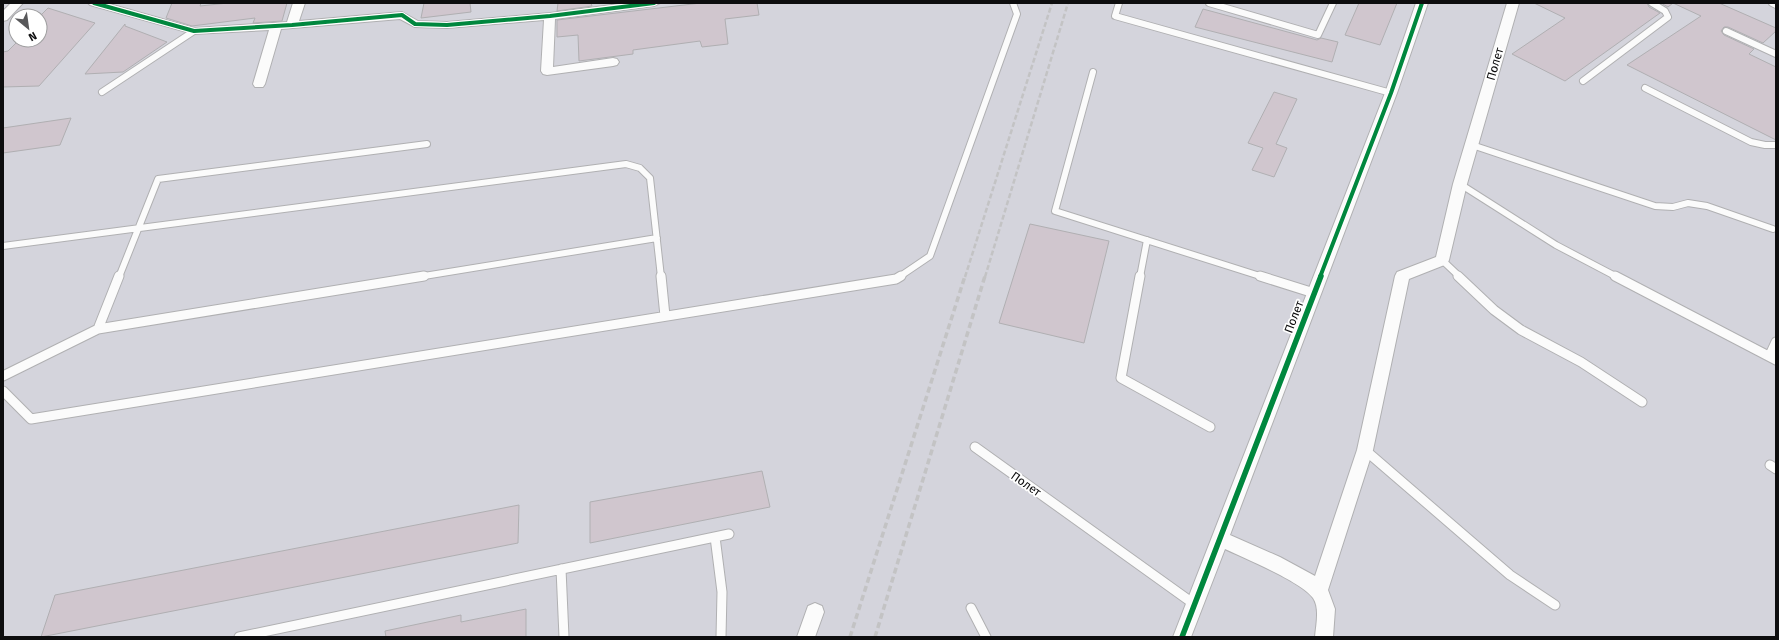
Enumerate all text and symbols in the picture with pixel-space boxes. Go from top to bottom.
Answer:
north arrow [8,8,48,48]
text: N [26,29,39,44]
street label: Полет [1484,45,1507,82]
street label: Полет [1281,298,1307,335]
street label: Полет [1008,469,1044,500]

